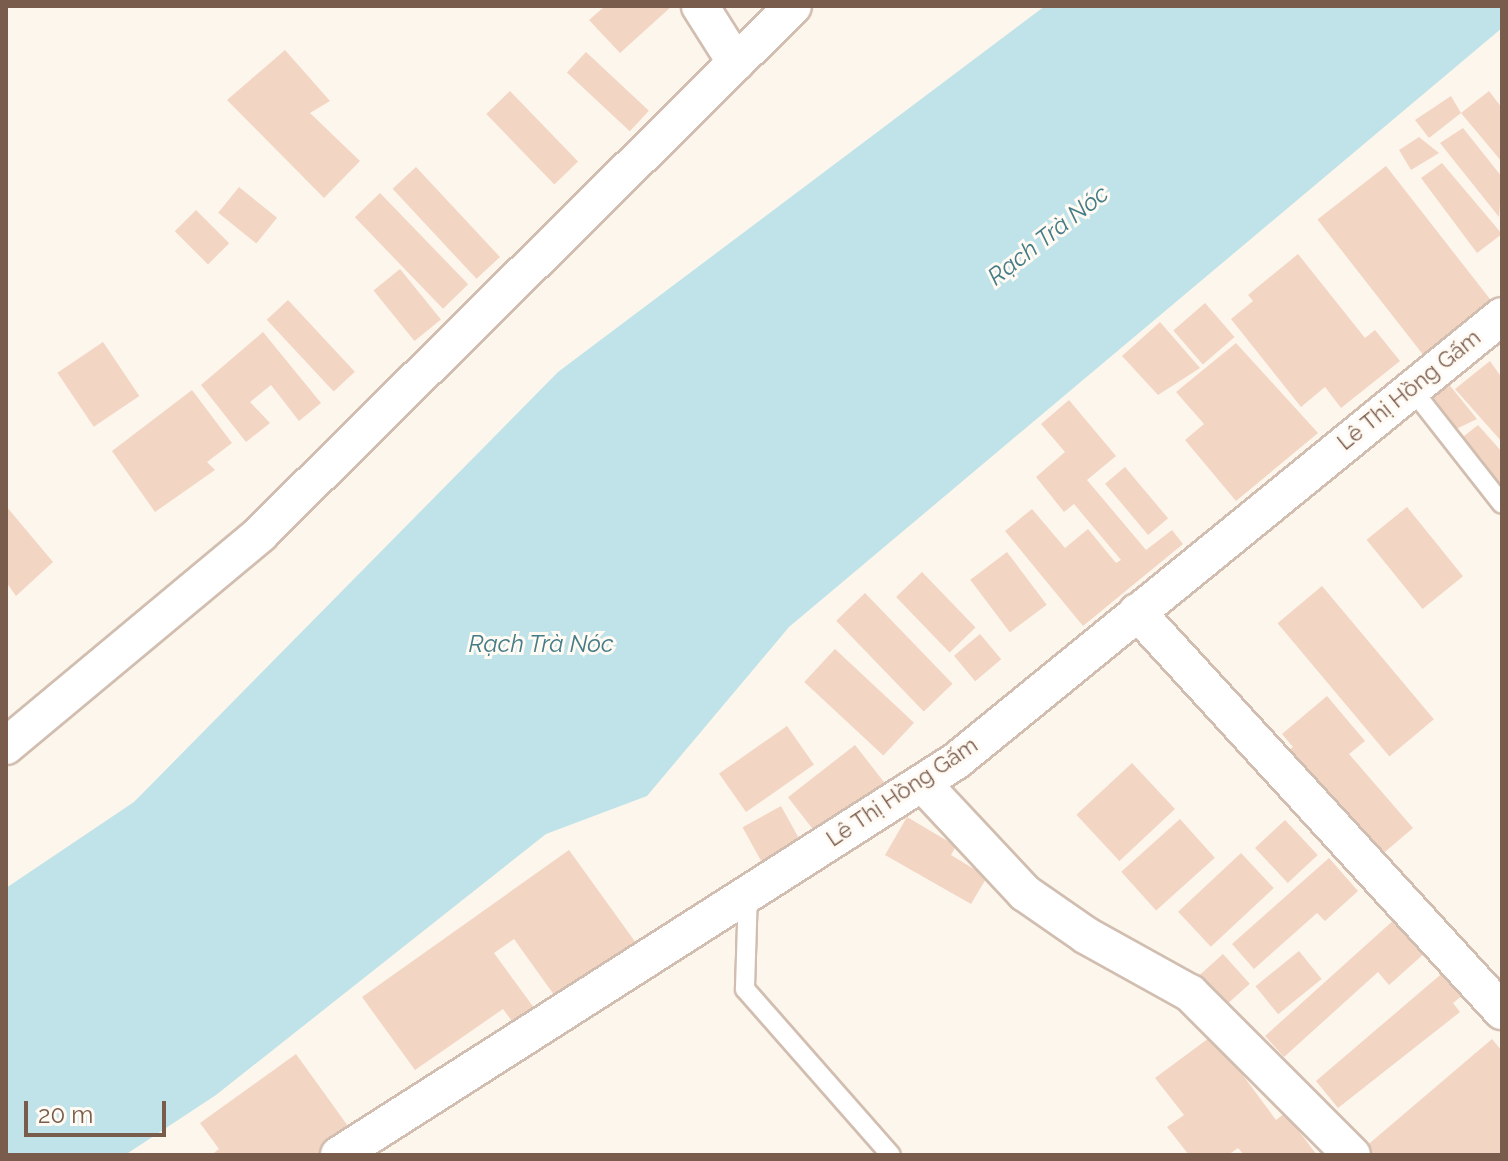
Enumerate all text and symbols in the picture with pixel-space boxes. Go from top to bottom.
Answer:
water label: Rạch Trà Nóc [982,179,1114,291]
street label: Lê Thị Hồng Gấm [1332,324,1486,456]
water label: Rạch Trà Nóc [468,630,614,658]
street label: Lê Thị Hồng Gấm [821,732,983,852]
scale bar [28,1085,170,1135]
text: 20 m [38,1100,93,1129]

